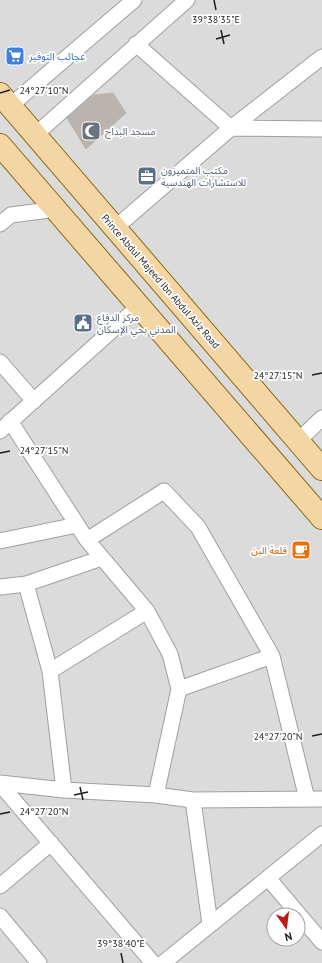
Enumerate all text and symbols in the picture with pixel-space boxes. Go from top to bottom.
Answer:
text: 39°38'35"E [192,13,240,26]
supermarket icon: عجائب التوفير [4,45,26,67]
place label: عجائب التوفير [28,50,85,63]
text: 24°27'10"N [19,84,69,97]
mosque icon: مسجد البداح [80,120,102,142]
place label: مسجد البداح [105,125,156,139]
place label: مكتب المتميزون للاستشارات الهندسية [161,164,247,189]
office icon: مكتب المتميزون للاستشارات الهندسية [136,165,158,187]
street label: Prince Abdul Majeed Ibn Abdul Aziz Road [99,211,223,351]
place label: مركز الدفاع المدني بحي الإسكان [97,311,176,337]
public building icon: مركز الدفاع المدني بحي الإسكان [72,312,94,334]
text: 24°27'15"N [253,369,303,382]
text: 24°27'15"N [19,444,69,457]
cafe icon: قلعة البن [290,539,312,561]
place label: قلعة البن [251,544,288,557]
text: 24°27'20"N [253,730,303,743]
text: 24°27'20"N [19,805,69,818]
north arrow [266,907,306,947]
text: N [283,929,294,944]
text: 39°38'40"E [97,937,145,950]

